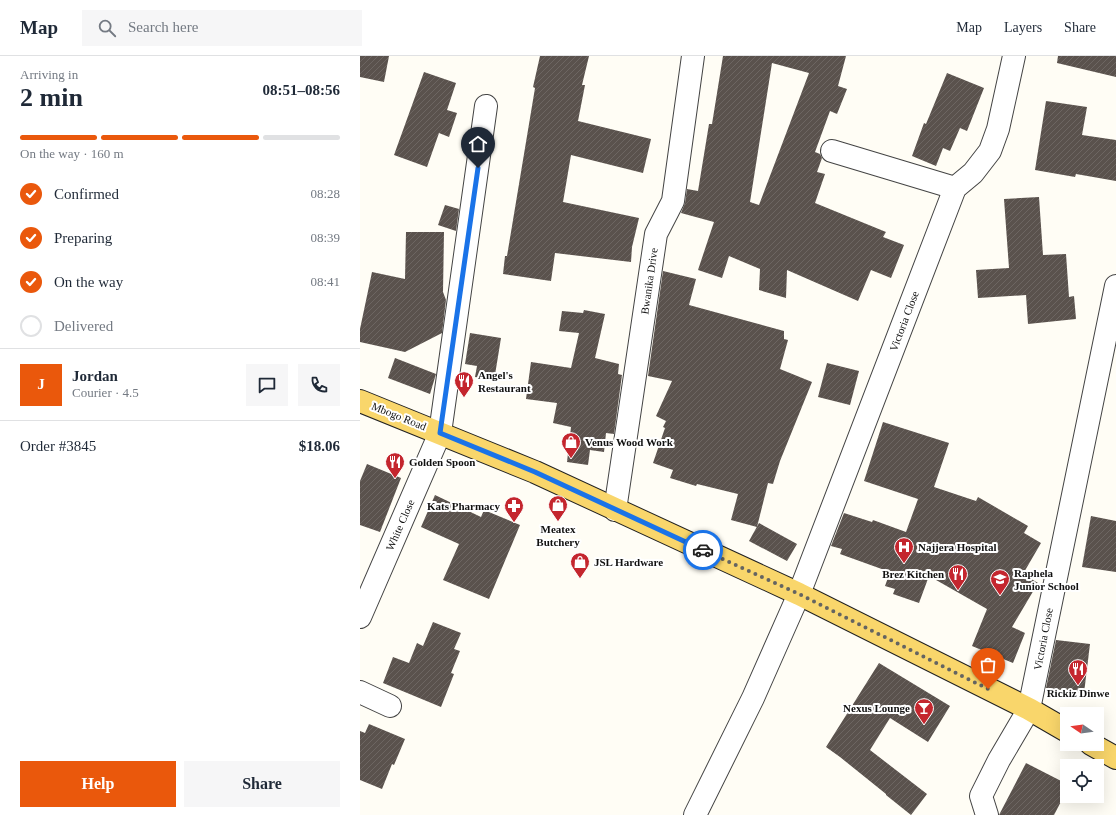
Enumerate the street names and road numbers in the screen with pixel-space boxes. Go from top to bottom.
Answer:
street label: Bwanika Drive [638,247,660,315]
street label: Victoria Close [887,289,921,353]
street label: Mbogo Road [370,400,428,433]
street label: White Close [383,497,417,552]
street label: Victoria Close [1031,607,1055,671]

